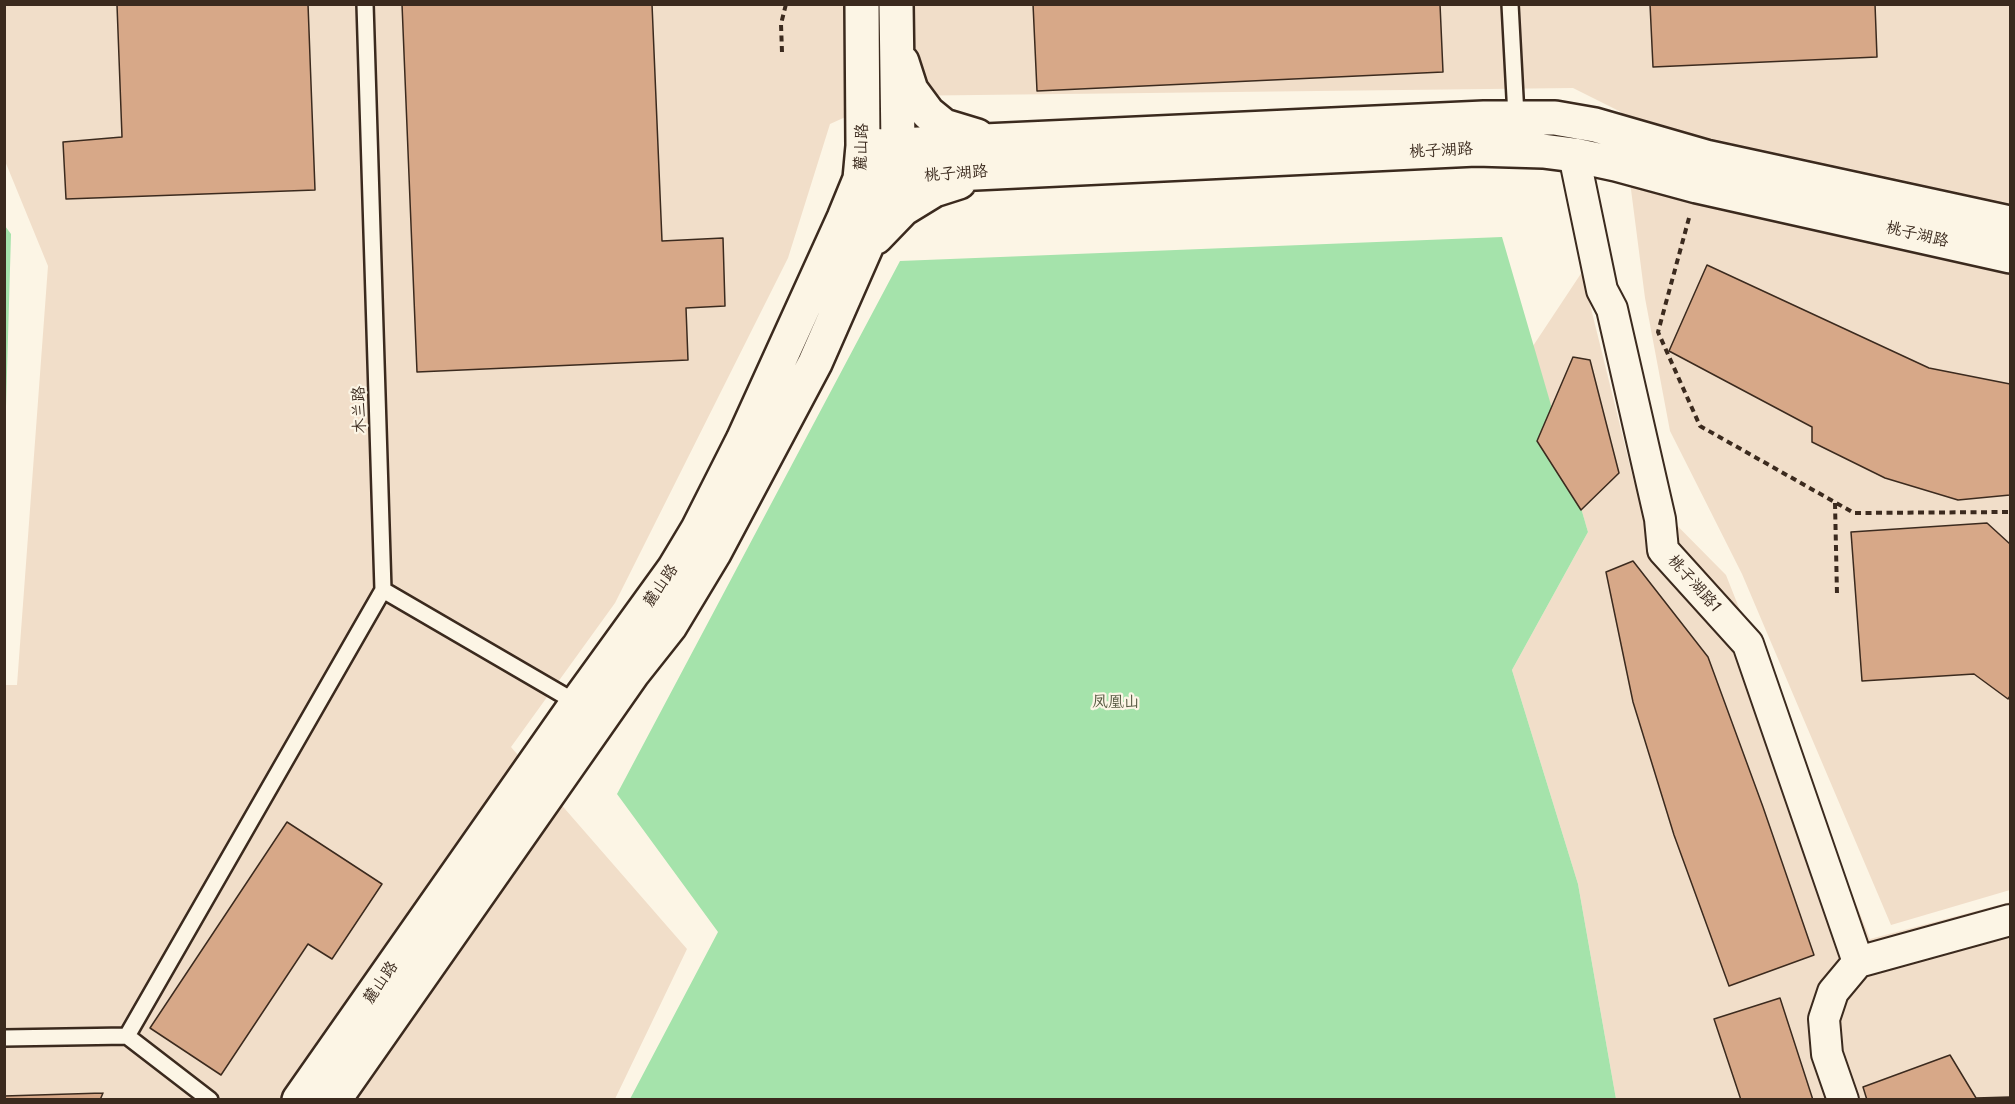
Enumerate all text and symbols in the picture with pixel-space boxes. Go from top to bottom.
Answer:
street label: 麓山路 [852,123,872,171]
street label: 桃子湖路 [1409,140,1473,162]
street label: 桃子湖路 [923,162,989,186]
street label: 桃子湖路 [1884,218,1950,252]
street label: 木兰路 [350,386,370,434]
street label: 桃子湖路1 [1663,551,1725,617]
street label: 麓山路 [639,561,683,611]
park label: 凤凰山 [1092,693,1140,713]
street label: 麓山路 [359,958,403,1008]

